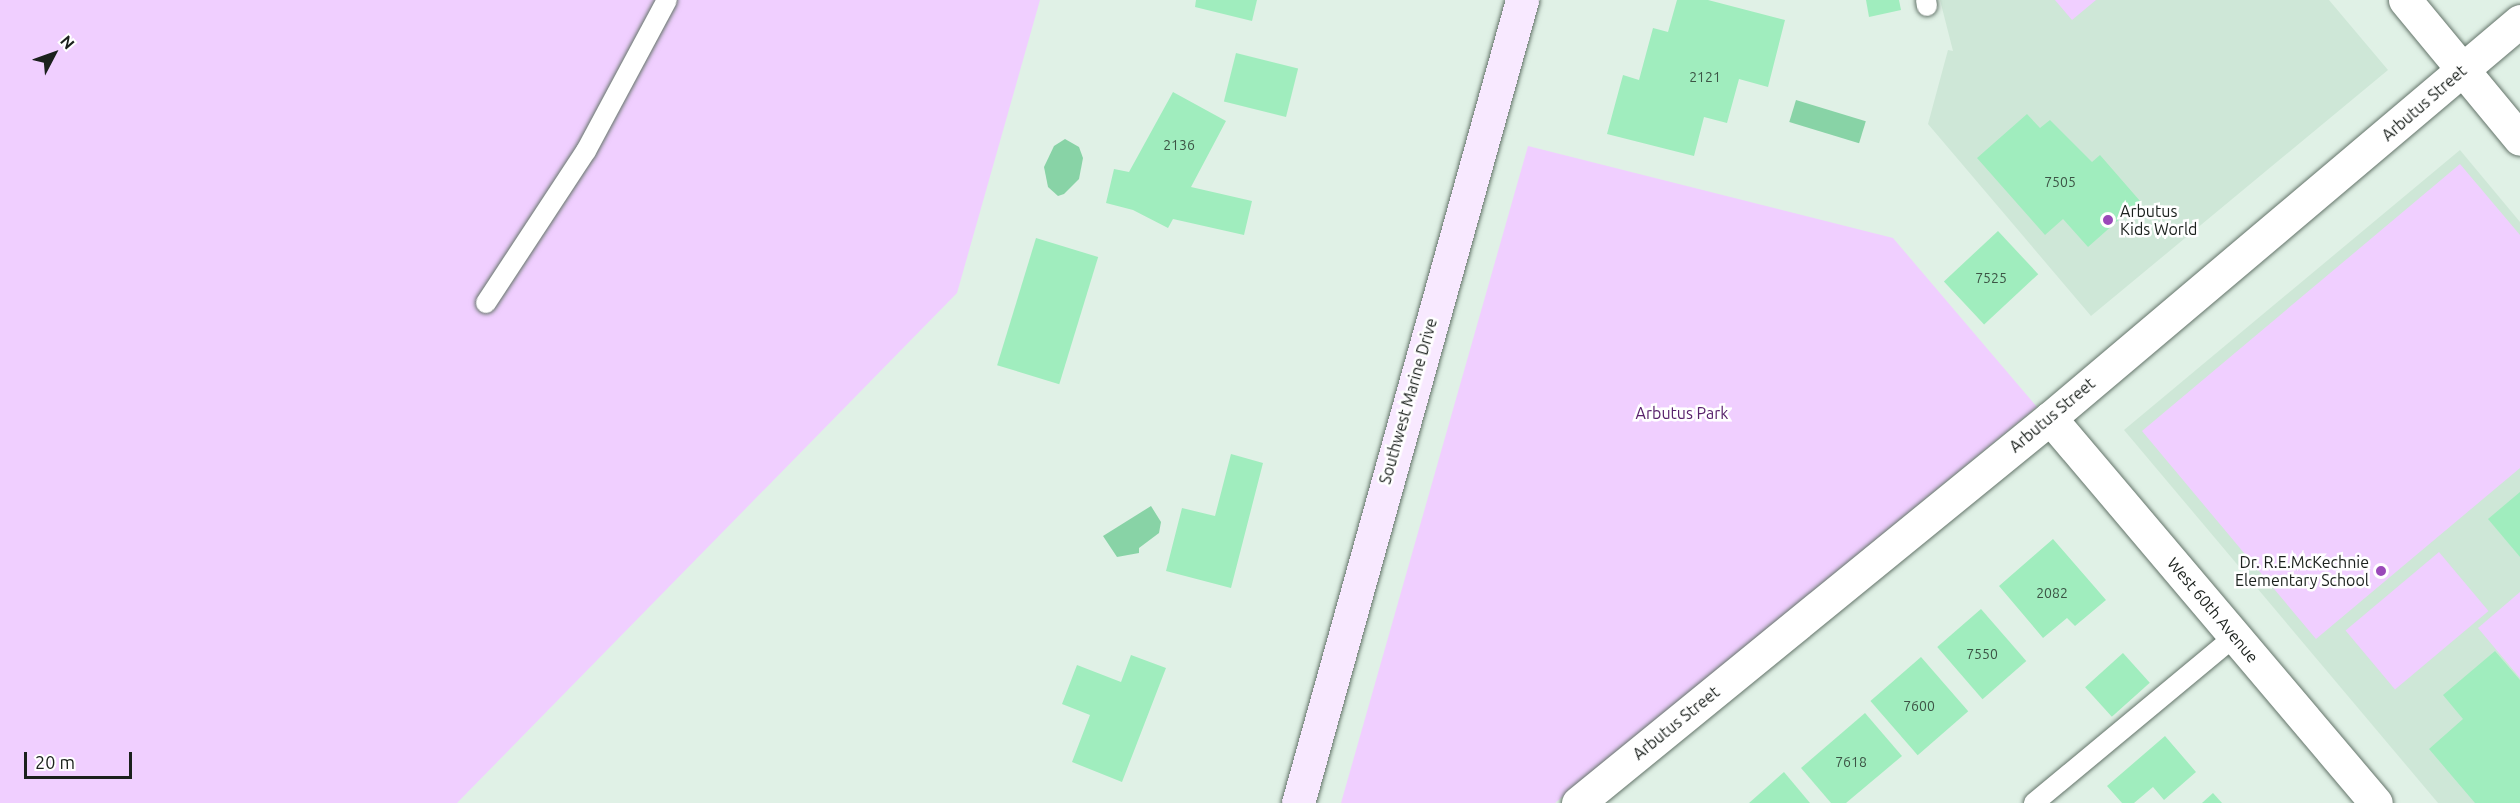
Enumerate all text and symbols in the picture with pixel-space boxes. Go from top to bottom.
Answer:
north arrow [24,24,84,84]
text: N [57,32,78,53]
street label: Arbutus Street [2378,61,2470,145]
house number: 2121 [1689,69,1721,85]
house number: 2136 [1163,137,1195,153]
house number: 7505 [2044,174,2076,190]
place label: Arbutus Kids World [2120,201,2197,239]
marker: Arbutus Kids World [2101,213,2115,227]
house number: 7525 [1975,270,2007,286]
street label: Southwest Marine Drive [1375,316,1441,486]
street label: Arbutus Street [2005,374,2099,456]
park label: Arbutus Park [1636,403,1728,423]
place label: Dr. R.E.McKechnie Elementary School [2235,552,2369,590]
street label: West 60th Avenue [2163,554,2263,666]
marker: Dr. R.E.McKechnie Elementary School [2374,564,2388,578]
house number: 2082 [2036,585,2068,601]
house number: 7550 [1966,646,1998,662]
street label: Arbutus Street [1629,682,1723,764]
house number: 7600 [1903,698,1935,714]
scale bar [27,740,135,778]
text: 20 m [35,752,75,772]
house number: 7618 [1835,754,1867,770]

